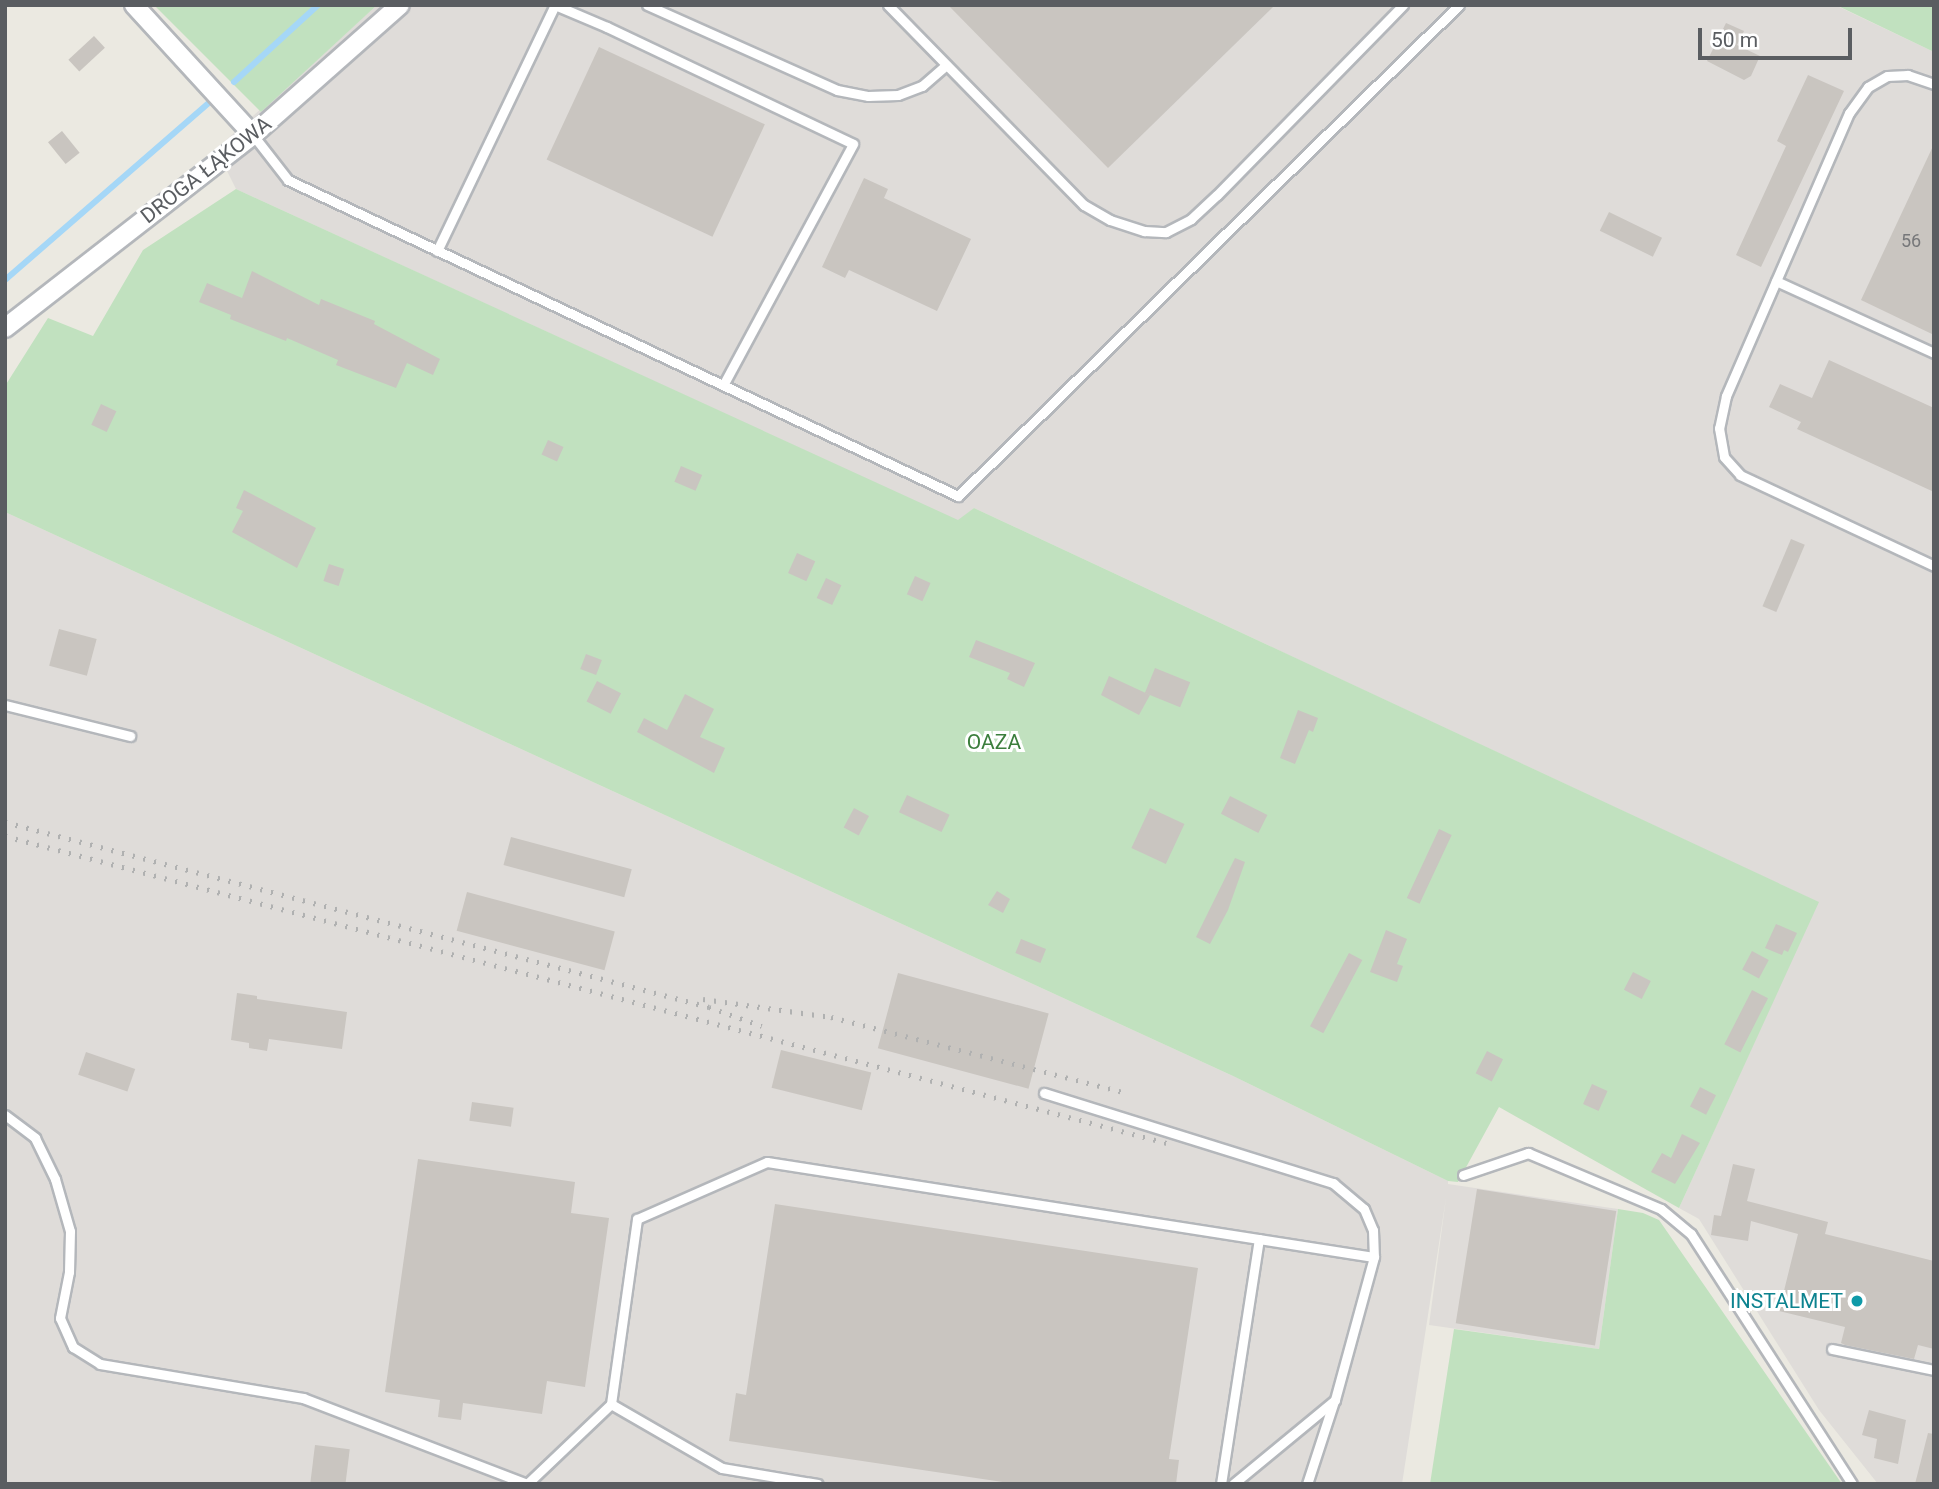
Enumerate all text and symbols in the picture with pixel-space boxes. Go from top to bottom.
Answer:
scale bar [1701,14,1855,58]
text: 50 m [1711,28,1758,52]
street label: DROGA ŁĄKOWA [136,111,276,229]
house number: 56 [1901,230,1921,252]
park label: OAZA [967,729,1021,755]
place label: INSTALMET [1730,1288,1843,1314]
marker: INSTALMET [1849,1293,1865,1309]

